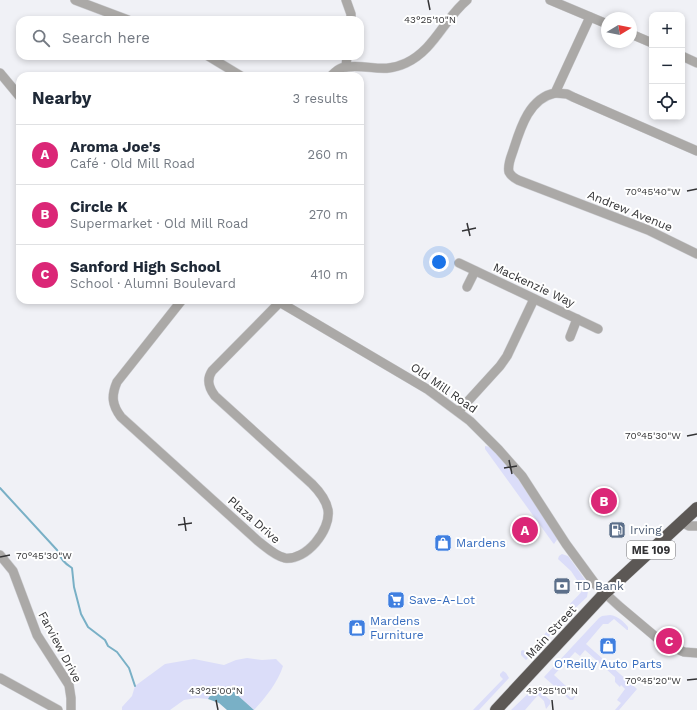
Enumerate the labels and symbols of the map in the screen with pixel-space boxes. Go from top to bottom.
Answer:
north arrow [601,12,637,48]
text: 43°25'10"N [404,14,456,25]
text: 70°45'40"W [625,186,681,197]
street label: Andrew Avenue [586,188,674,234]
your location [429,252,449,272]
street label: Mackenzie Way [491,260,578,310]
street label: Old Mill Road [408,360,480,416]
text: 70°45'30"W [625,430,681,441]
pin: B [591,486,617,516]
street label: Plaza Drive [225,494,283,547]
pin: A [512,515,538,545]
fuel station icon: Irving [607,520,627,540]
place label: Irving [630,523,662,537]
shop icon: Mardens [433,533,453,553]
place label: Mardens [456,536,506,550]
road number: ME 109 [627,541,675,559]
text: 70°45'30"W [16,550,72,561]
bank icon: TD Bank [552,576,572,596]
place label: TD Bank [575,579,624,593]
supermarket icon: Save-A-Lot [386,590,406,610]
place label: Save-A-Lot [409,593,475,607]
street label: Main Street [523,602,579,662]
street label: Farview Drive [35,609,85,685]
place label: Mardens Furniture [370,614,424,642]
shop icon: Mardens Furniture [347,618,367,638]
pin: C [656,626,682,656]
shop icon: O'Reilly Auto Parts [598,636,618,656]
place label: O'Reilly Auto Parts [554,657,662,671]
text: 70°45'20"W [625,675,681,686]
text: 43°25'00"N [189,685,243,696]
text: 43°25'10"N [526,685,578,696]

